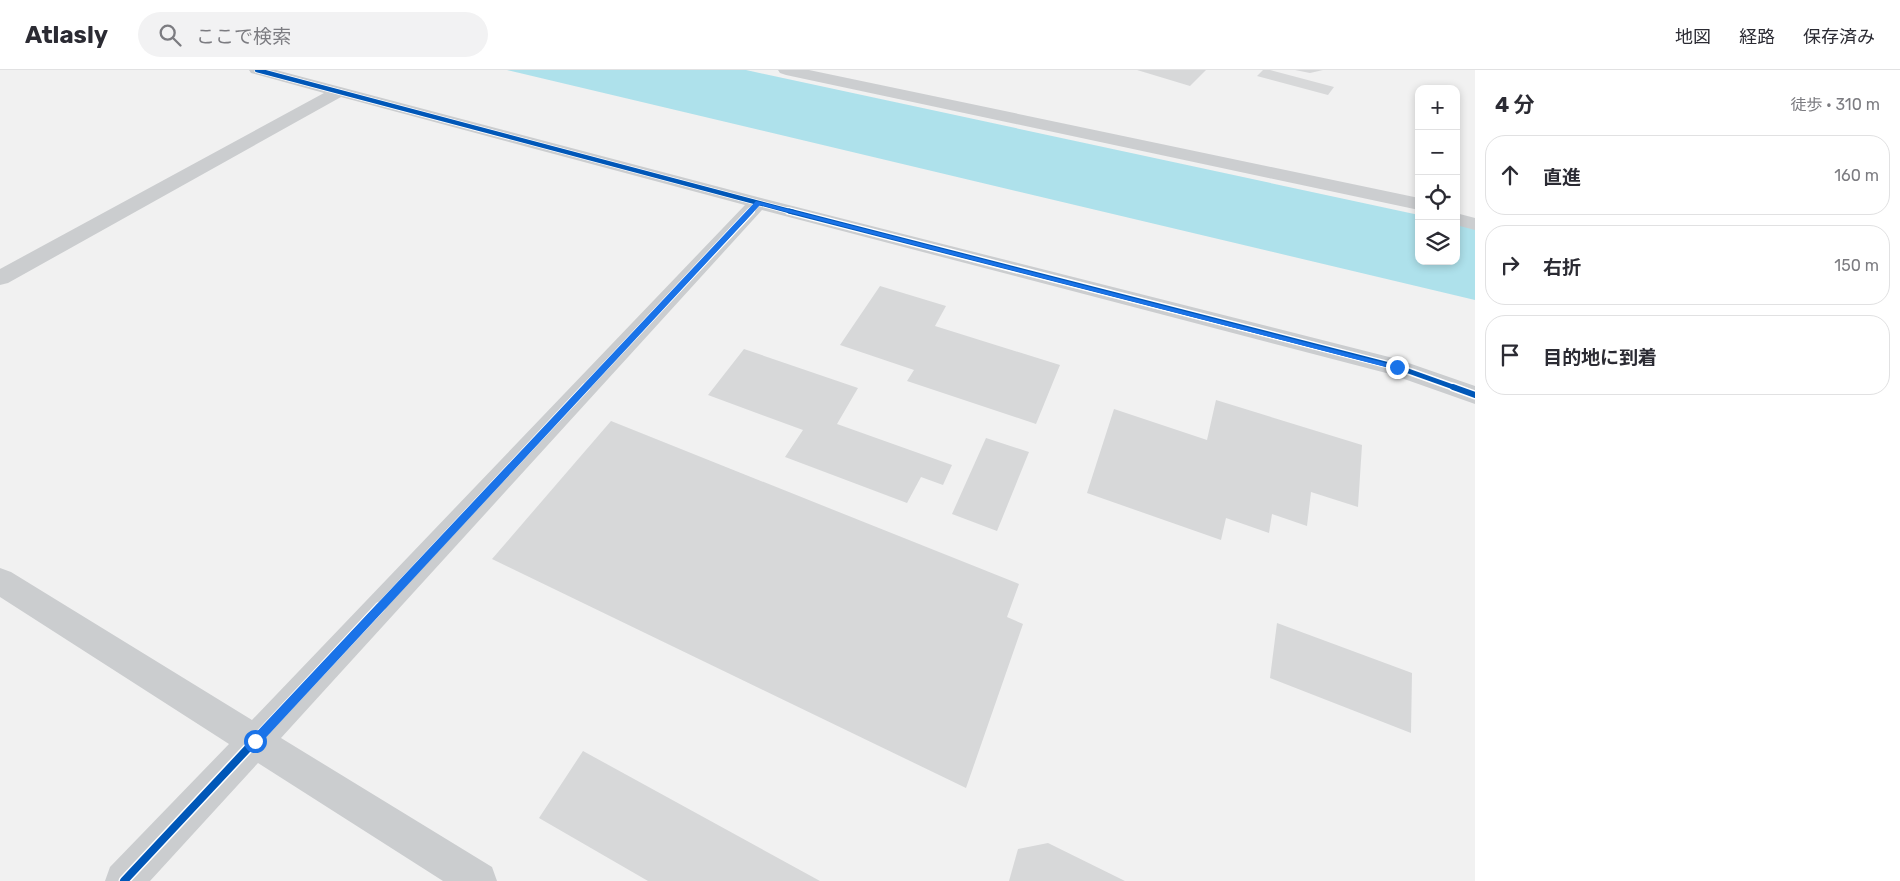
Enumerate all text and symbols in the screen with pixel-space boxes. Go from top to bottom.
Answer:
search box [138,12,488,57]
text: Atlasly [25,21,108,49]
icon: search [156,21,184,49]
text: ここで検索 [196,25,291,48]
text: 地図 [1675,26,1711,48]
text: 経路 [1739,26,1775,48]
text: 保存済み [1803,26,1875,48]
map controls [1415,85,1460,265]
button: + [1415,85,1460,130]
text: 4 分 [1495,92,1535,117]
text: 徒歩 · 310 m [1790,95,1880,114]
button: − [1415,130,1460,175]
icon: ahead [1496,161,1524,189]
text: 直進 [1543,166,1581,189]
text: 160 m [1834,166,1879,185]
button: locate [1415,175,1460,220]
button: layers [1415,220,1460,265]
icon: right [1496,251,1524,279]
text: 右折 [1543,256,1581,279]
text: 150 m [1834,256,1879,275]
icon: arrive [1496,341,1524,369]
text: 目的地に到着 [1543,346,1657,369]
route end [1386,356,1409,379]
route start [244,730,267,753]

